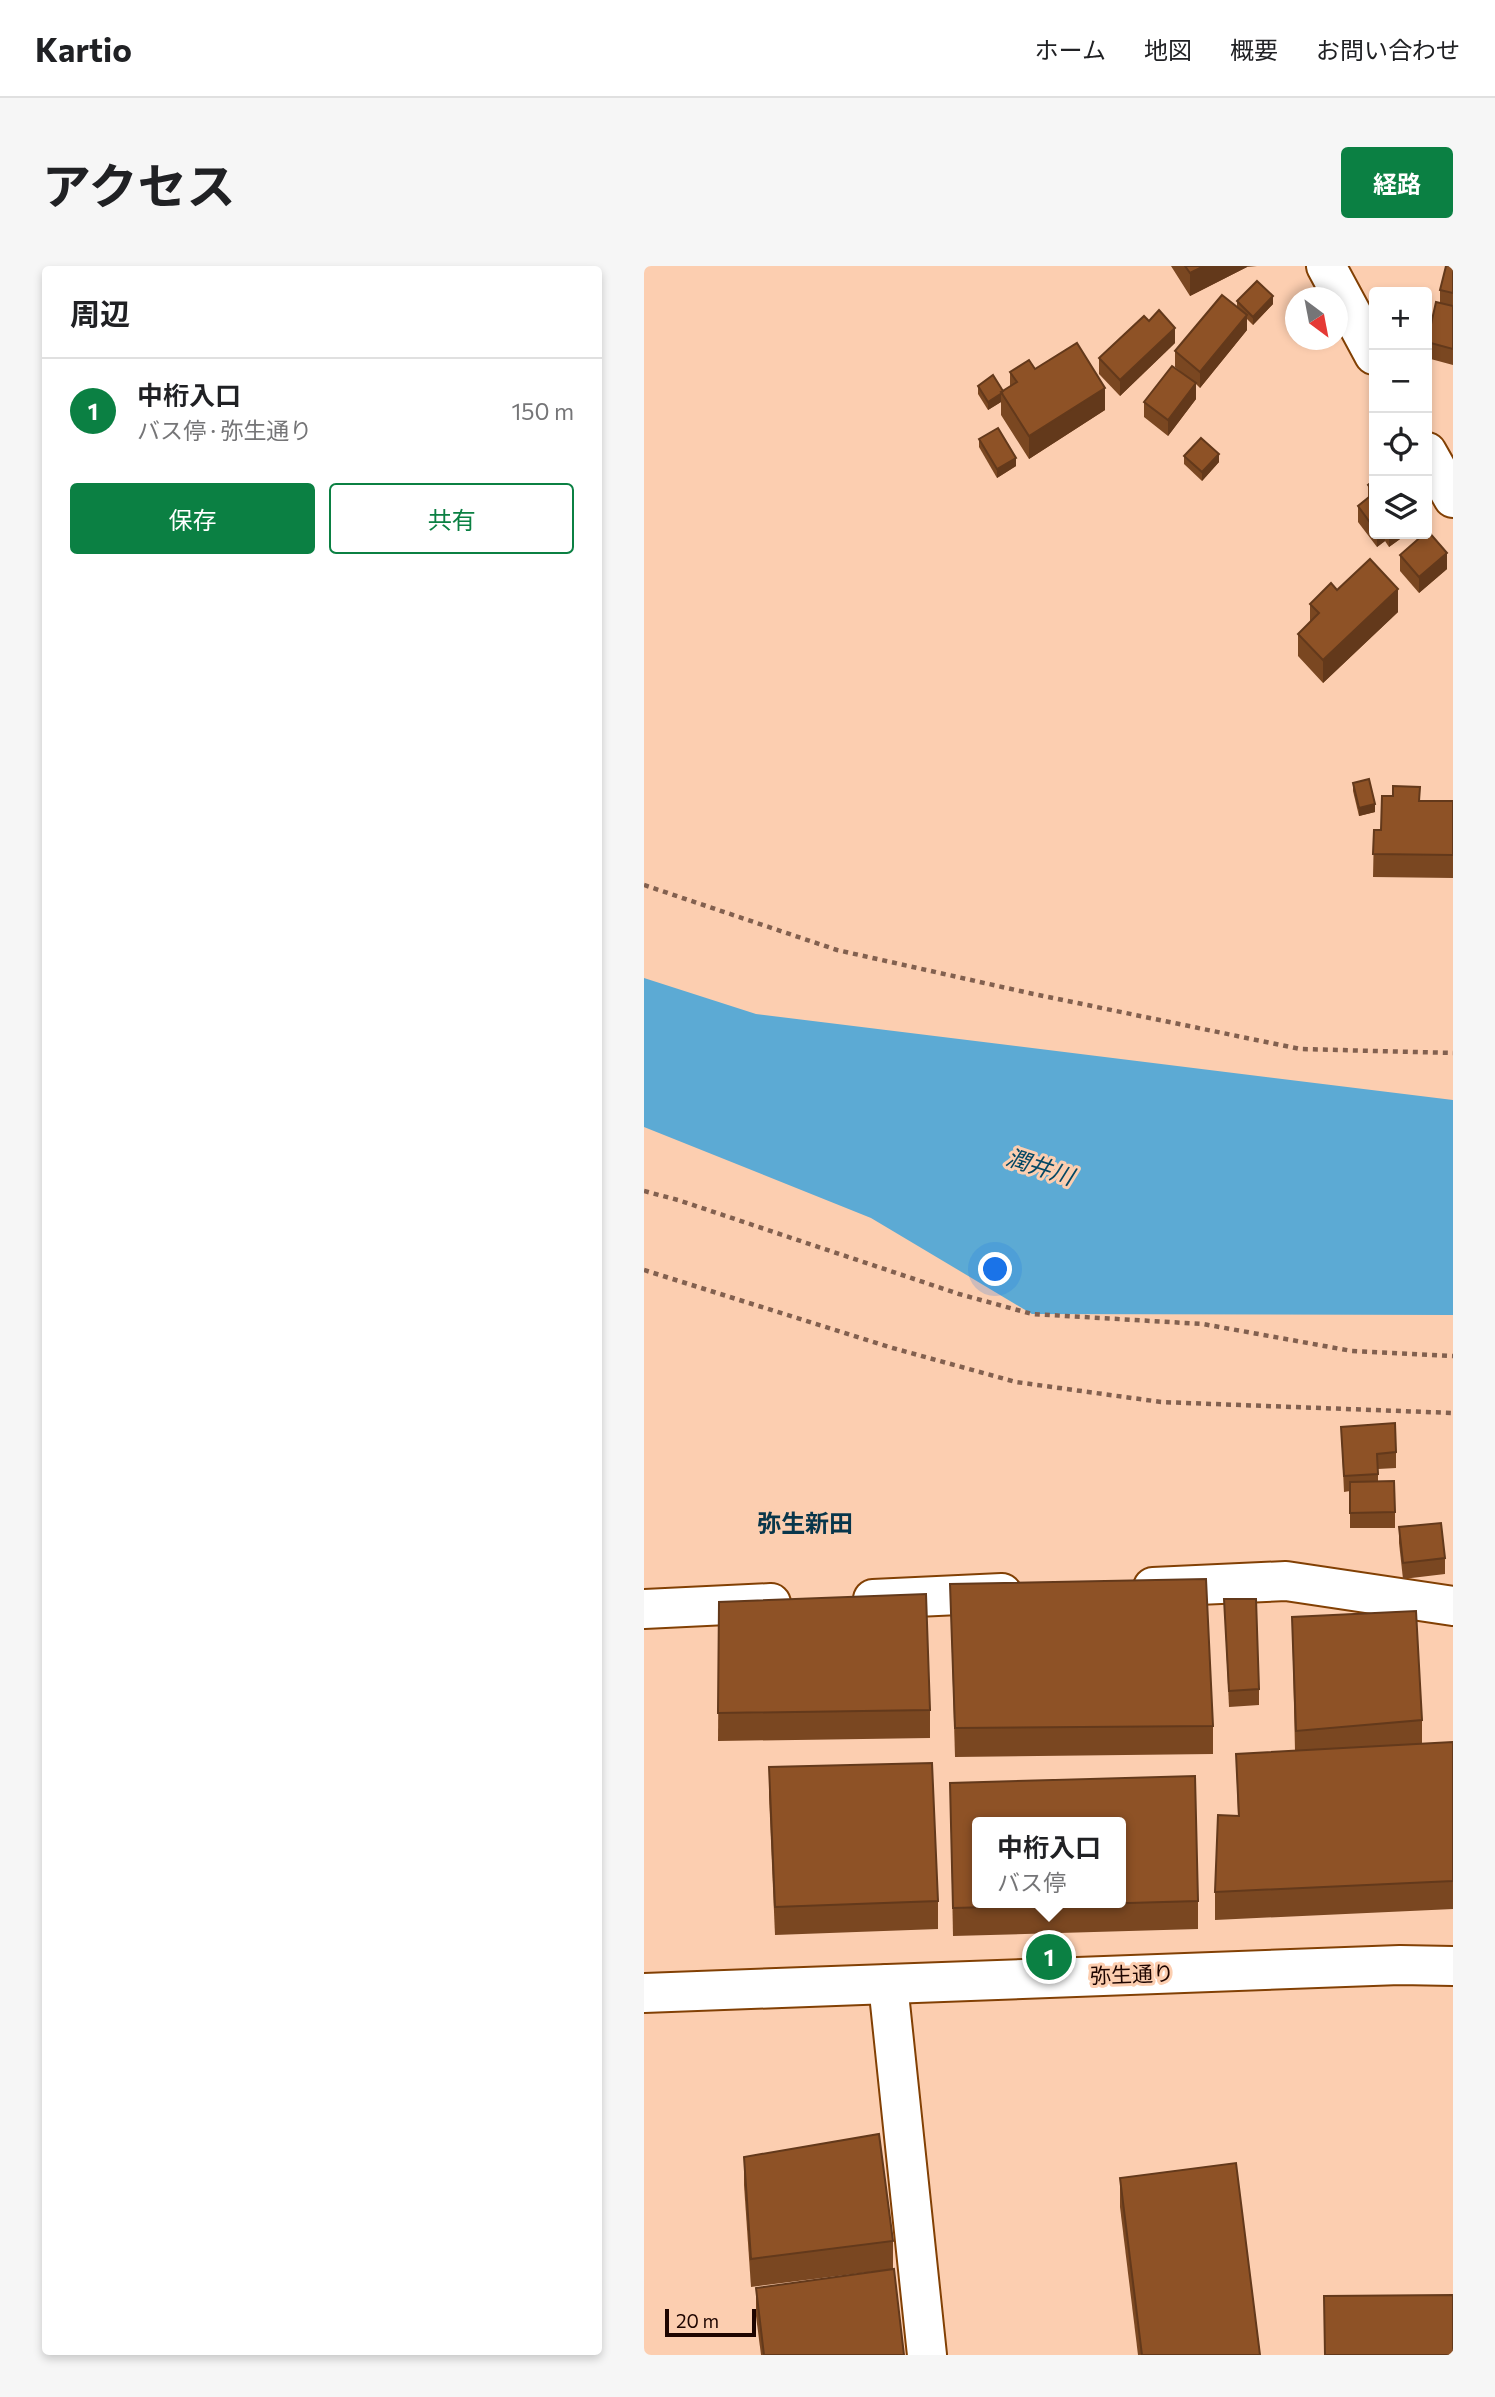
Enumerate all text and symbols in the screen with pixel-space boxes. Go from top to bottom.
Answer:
text: Kartio [35,28,132,69]
text: ホーム [1035,35,1106,64]
text: 地図 [1144,35,1192,64]
text: 概要 [1230,35,1278,64]
text: お問い合わせ [1316,35,1460,64]
button: 経路 [1341,147,1453,218]
text: アクセス [42,154,236,214]
north arrow [1285,287,1348,350]
map controls [1369,287,1432,539]
button: + [1369,287,1432,350]
text: 周辺 [70,294,130,331]
button: − [1369,350,1432,413]
text: 中桁入口 [137,379,241,410]
text: 1 [88,397,98,425]
text: 150 m [511,397,574,425]
button: locate [1369,413,1432,476]
text: バス停 · 弥生通り [137,416,312,444]
button: layers [1369,476,1432,539]
button: 保存 [70,483,315,554]
button: 共有 [329,483,574,554]
water label: 潤井川 [1003,1142,1080,1191]
your location [978,1252,1012,1286]
district label: 弥生新田 [757,1508,853,1537]
popup [972,1817,1126,1908]
text: 中桁入口 [997,1831,1101,1862]
text: バス停 [997,1868,1066,1896]
pin: 1 [1026,1931,1072,1983]
street label: 弥生通り [1090,1960,1174,1987]
scale bar [665,2306,756,2338]
text: 20 m [676,2309,719,2332]

